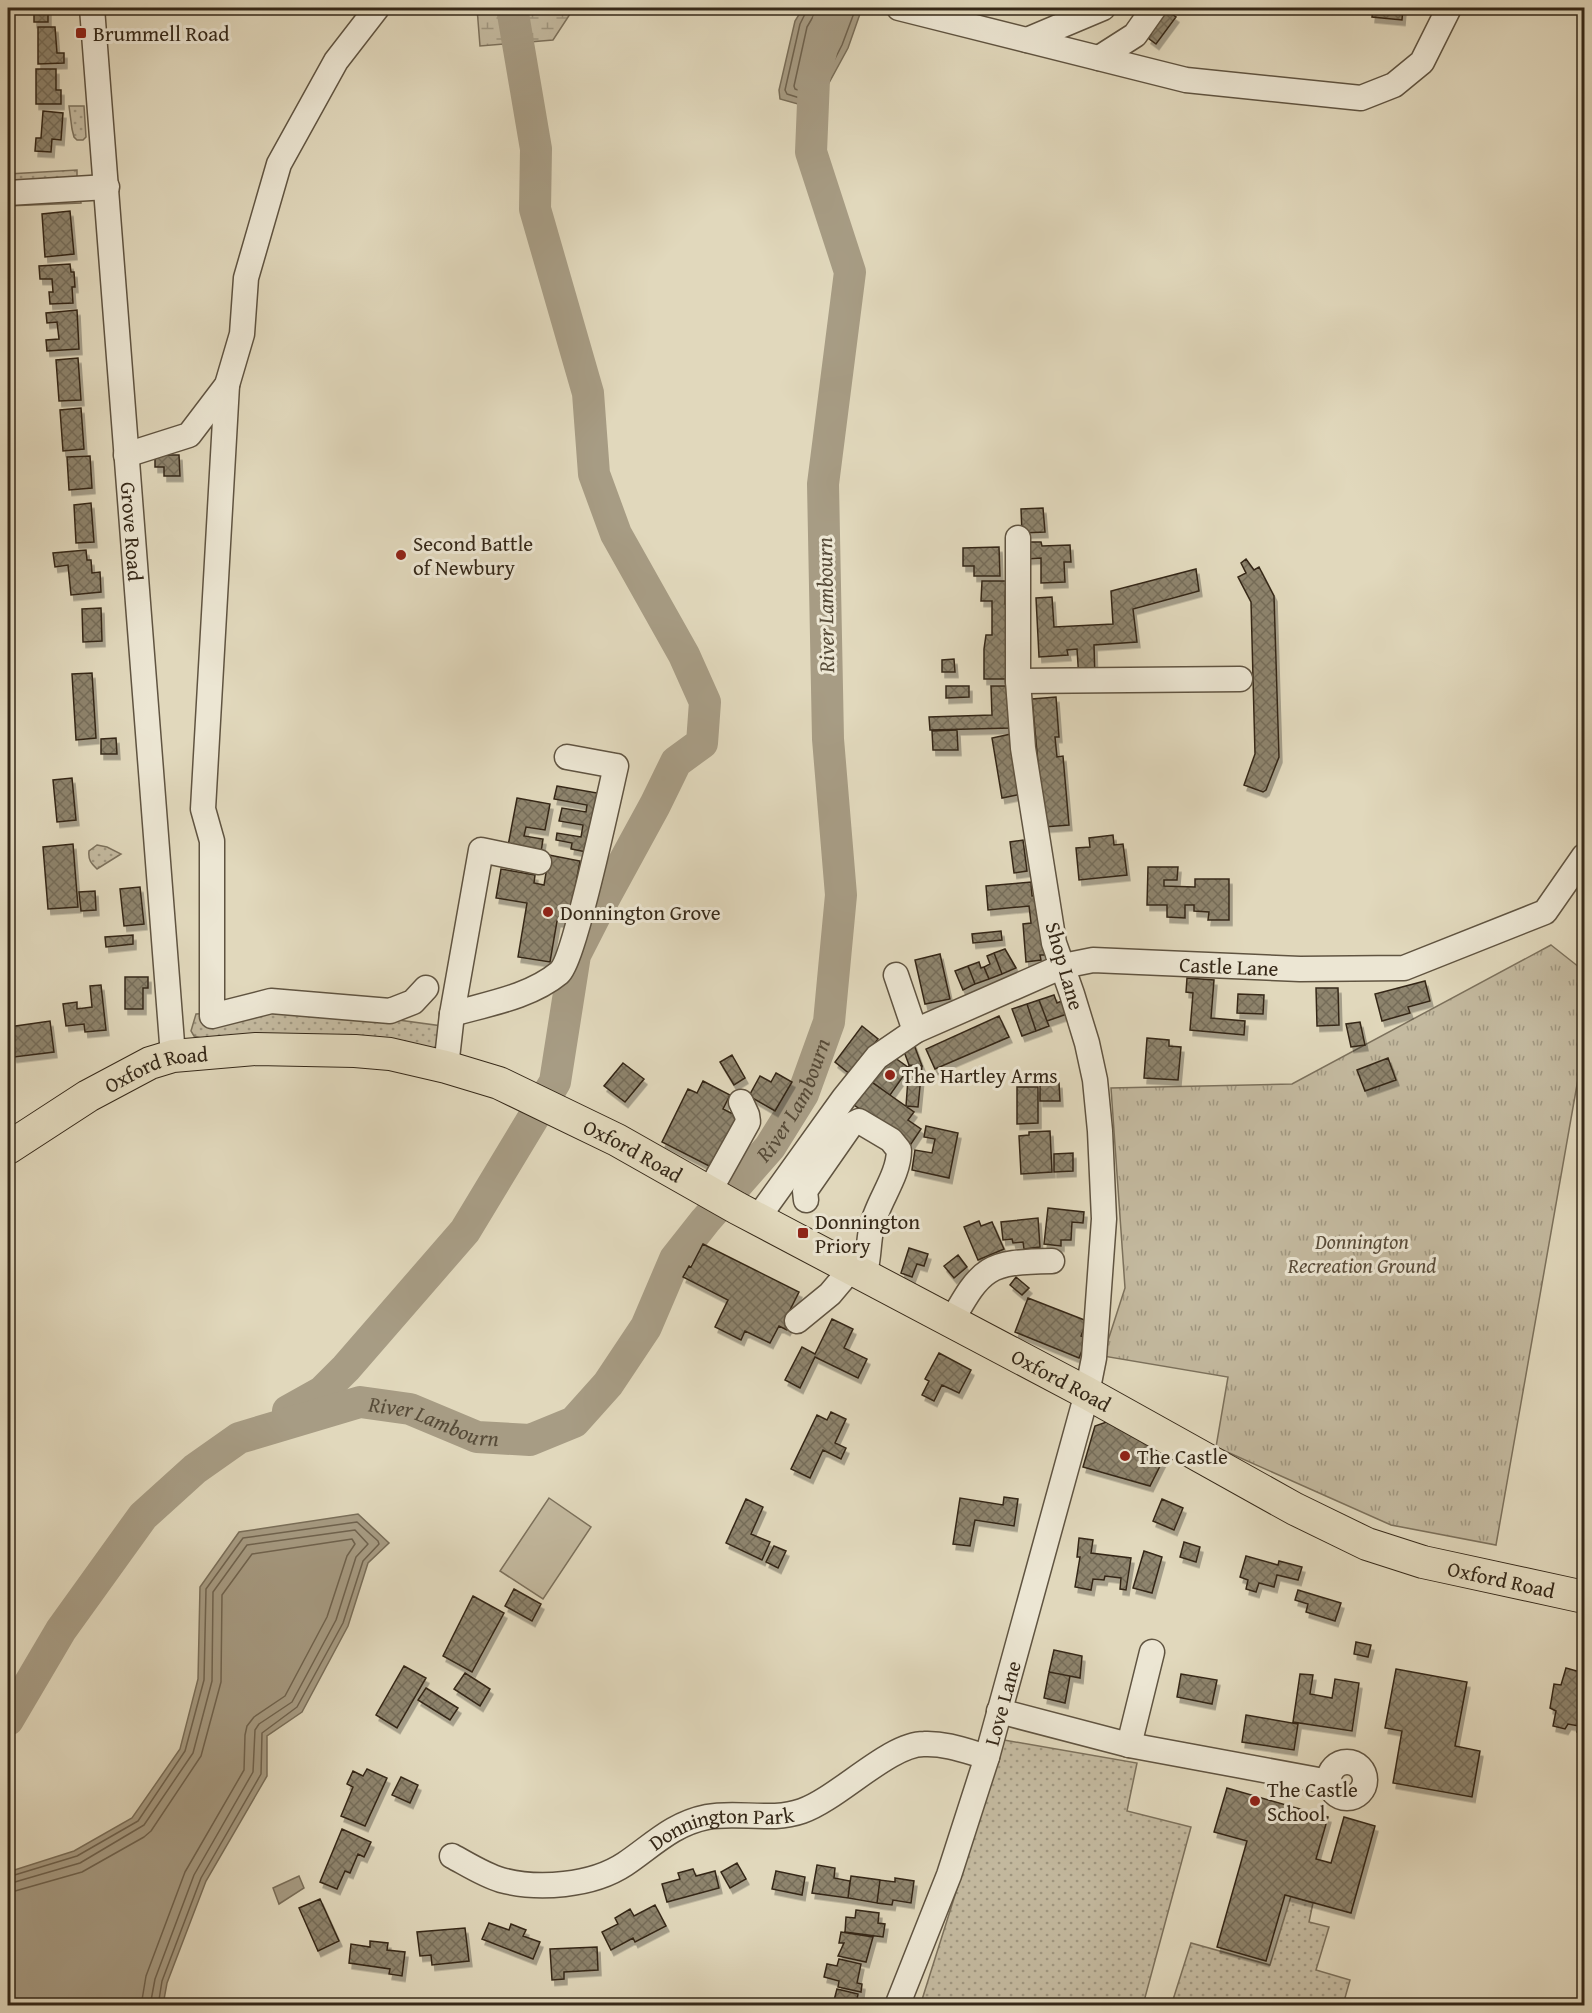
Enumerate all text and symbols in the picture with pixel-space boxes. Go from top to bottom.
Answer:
place label: Brummell Road [93,18,230,49]
marker: Brummell Road [74,26,88,40]
street label: Grove Road [113,481,152,583]
place label: Second Battle of Newbury [413,528,533,583]
water label: River Lambourn [808,537,842,674]
marker: Second Battle of Newbury [394,548,408,562]
place label: Donnington Grove [560,897,721,928]
marker: Donnington Grove [541,905,555,919]
street label: Shop Lane [1038,918,1092,1014]
street label: Castle Lane [1179,948,1279,984]
water label: River Lambourn [747,1034,838,1170]
street label: Oxford Road [98,1038,210,1100]
place label: The Hartley Arms [902,1060,1058,1091]
marker: The Hartley Arms [883,1068,897,1082]
street label: Oxford Road [578,1111,689,1190]
place label: Donnington Priory [815,1206,920,1261]
marker: Donnington Priory [796,1226,810,1240]
park label: Donnington Recreation Ground [1287,1226,1436,1281]
street label: Oxford Road [1006,1340,1118,1419]
water label: River Lambourn [366,1387,500,1454]
place label: The Castle [1137,1441,1228,1472]
marker: The Castle [1118,1449,1132,1463]
street label: Oxford Road [1445,1552,1559,1606]
street label: Love Lane [975,1657,1028,1749]
place label: The Castle School [1267,1774,1358,1829]
marker: The Castle School [1248,1794,1262,1808]
street label: Donnington Park [642,1798,797,1858]

